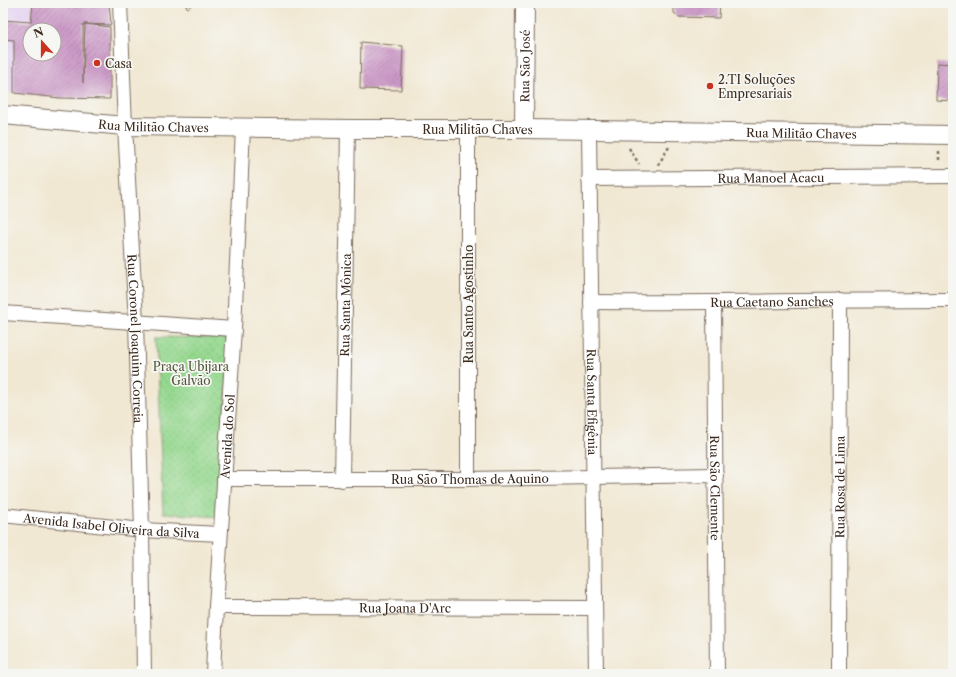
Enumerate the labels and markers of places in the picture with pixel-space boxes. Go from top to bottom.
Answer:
place label: Casa [105,56,133,71]
marker: Casa [92,58,102,68]
place label: 2.TI Soluções Empresariais [718,72,795,101]
marker: 2.TI Soluções Empresariais [705,81,715,91]

